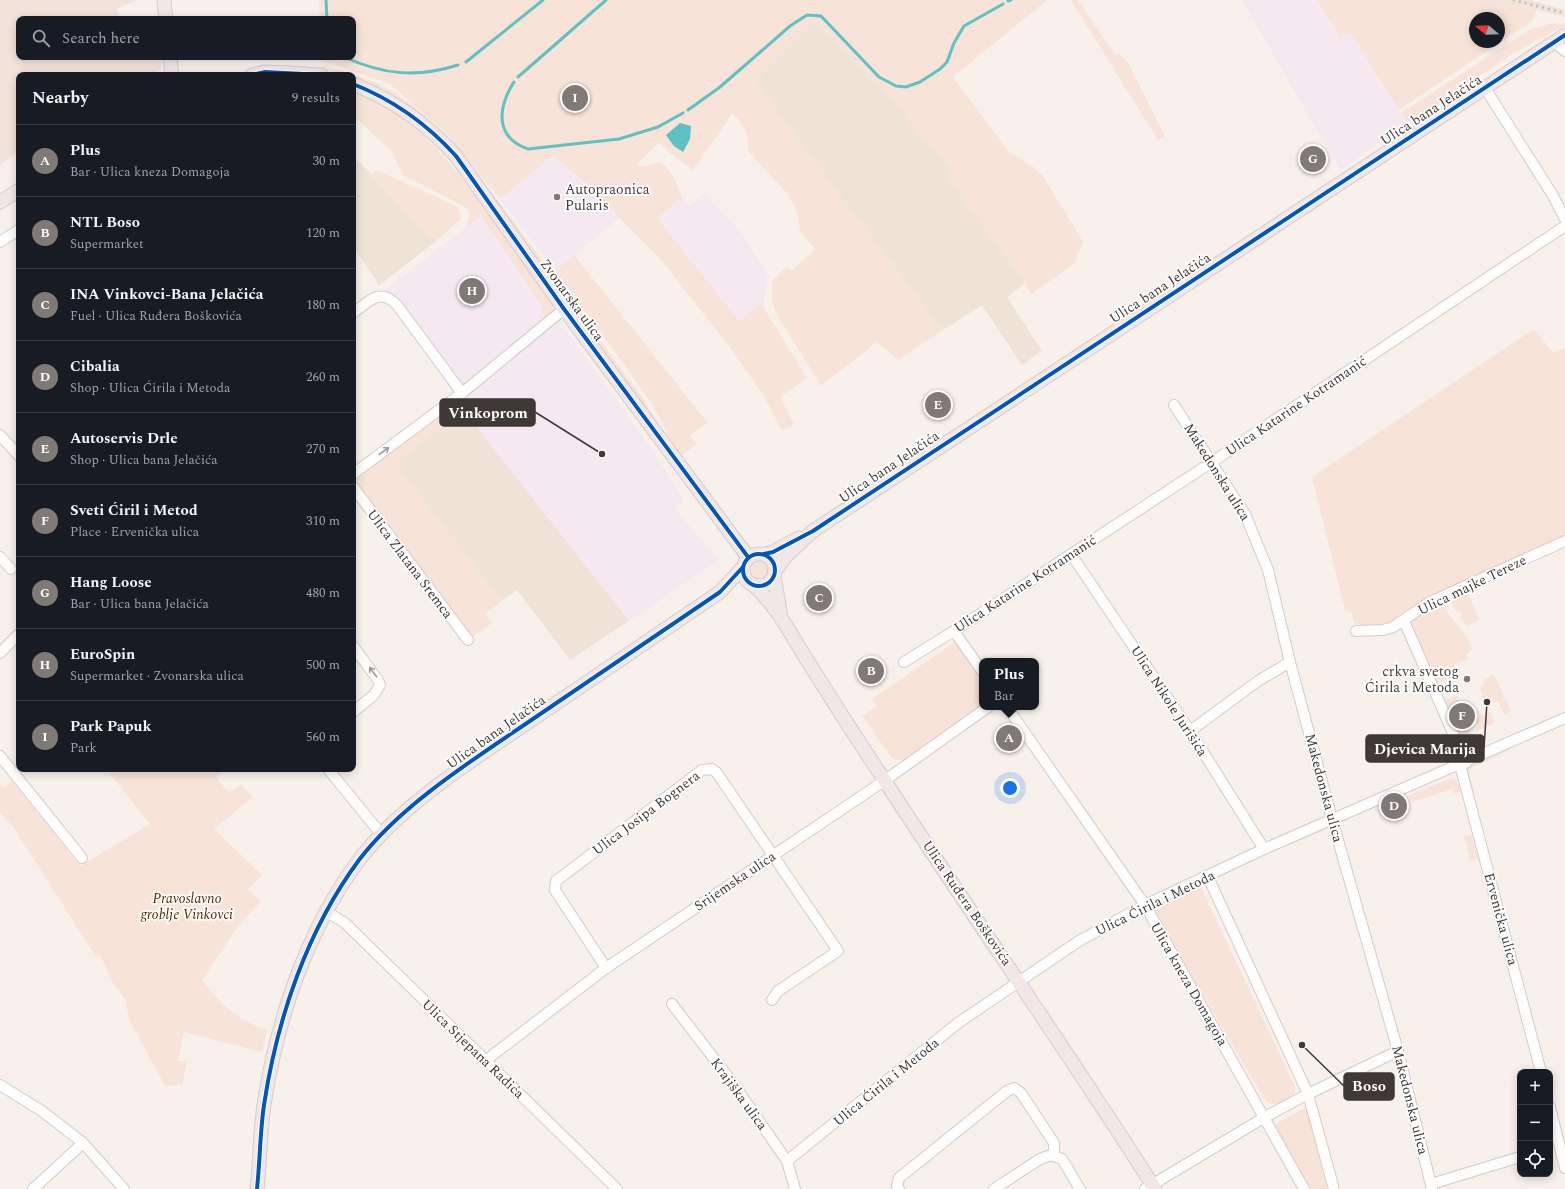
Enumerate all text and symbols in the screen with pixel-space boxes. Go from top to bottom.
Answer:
north arrow [1469,12,1505,48]
search box [16,16,356,60]
icon: search [30,27,52,49]
text: Search here [62,27,140,50]
street label: Ulica bana Jelačića [1376,69,1486,151]
pin: I [562,83,588,113]
text: Nearby [32,85,88,111]
text: 9 results [292,88,340,108]
text: Plus [70,139,101,162]
pin: G [1300,144,1326,174]
text: A [40,151,50,171]
text: 30 m [313,151,340,171]
text: Bar · Ulica kneza Domagoja [70,162,230,182]
place label: Autopraonica Pularis [565,179,650,216]
marker: Autopraonica Pularis [552,192,562,202]
text: NTL Boso [70,211,140,234]
text: B [40,223,50,243]
text: 120 m [306,223,340,243]
text: Supermarket [70,234,144,254]
street label: Ulica bana Jelačića [1105,247,1215,329]
street label: Zvonarska ulica [535,254,609,346]
pin: H [459,276,485,306]
text: INA Vinkovci-Bana Jelačića [70,283,264,306]
text: C [40,295,50,315]
text: 180 m [306,295,340,315]
text: Fuel · Ulica Ruđera Boškovića [70,306,242,326]
street label: Ulica Katarine Kotramanić [1221,351,1371,461]
text: Cibalia [70,355,120,378]
text: D [40,367,50,387]
text: 260 m [306,367,340,387]
text: Shop · Ulica Ćirila i Metoda [70,378,230,398]
pin: E [925,390,951,420]
callout: Vinkoprom [440,399,535,426]
text: Vinkoprom [448,402,528,425]
street label: Makedonska ulica [1178,419,1256,525]
street label: Ulica bana Jelačića [834,425,944,509]
text: Autoservis Drle [70,427,178,450]
text: E [41,439,49,459]
text: 270 m [306,439,340,459]
one-way arrow [379,447,390,455]
text: Shop · Ulica bana Jelačića [70,450,218,470]
text: Sveti Ćiril i Metod [70,499,198,522]
street label: Ulica Zlatana Sremca [362,505,458,623]
text: F [41,511,49,531]
text: 310 m [306,511,340,531]
text: Place · Ervenička ulica [70,522,199,542]
street label: Ulica Katarine Kotramanić [949,530,1101,638]
street label: Ulica majke Tereze [1414,549,1530,621]
text: Hang Loose [70,571,152,594]
text: G [40,583,50,603]
text: 480 m [306,583,340,603]
pin: C [806,583,832,613]
text: Bar · Ulica bana Jelačića [70,594,209,614]
street label: Ulica Nikole Jurišića [1125,641,1213,761]
text: EuroSpin [70,643,135,666]
text: H [40,655,50,675]
text: 500 m [306,655,340,675]
pin: B [858,656,884,686]
popup [979,658,1039,710]
place label: crkva svetog Ćirila i Metoda [1365,661,1459,698]
text: Plus [994,663,1024,686]
text: Supermarket · Zvonarska ulica [70,666,244,686]
one-way arrow [369,667,377,678]
marker: crkva svetog Ćirila i Metoda [1462,674,1472,684]
text: Bar [994,686,1014,706]
street label: Ulica bana Jelačića [442,690,550,774]
pin: F [1449,701,1475,731]
text: Park Papuk [70,715,151,738]
pin: A [996,723,1022,753]
text: I [42,727,48,747]
text: 560 m [306,727,340,747]
street label: Makedonska ulica [1299,731,1349,845]
callout: Djevica Marija [1366,735,1484,762]
text: Park [70,738,97,758]
text: Djevica Marija [1374,738,1476,761]
street label: Ulica Josipa Bognera [588,765,704,861]
your location [1000,778,1020,798]
pin: D [1381,791,1407,821]
street label: Ulica Ruđera Boškovića [917,836,1017,970]
street label: Srijemska ulica [690,846,780,916]
street label: Ulica Ćirila i Metoda [1092,865,1219,941]
street label: Ervenička ulica [1479,870,1524,968]
park label: Pravoslavno groblje Vinkovci [140,888,233,925]
street label: Ulica kneza Domagoja [1145,918,1233,1050]
street label: Ulica Stjepana Radića [417,994,529,1104]
street label: Ulica Ćirila i Metoda [828,1033,944,1131]
street label: Makedonska ulica [1386,1043,1434,1157]
street label: Krajiška ulica [705,1053,773,1135]
map controls [1517,1069,1553,1177]
button: + [1517,1069,1553,1105]
callout: Boso [1344,1073,1394,1100]
text: Boso [1352,1075,1386,1098]
button: − [1517,1105,1553,1141]
button: locate [1517,1141,1553,1177]

